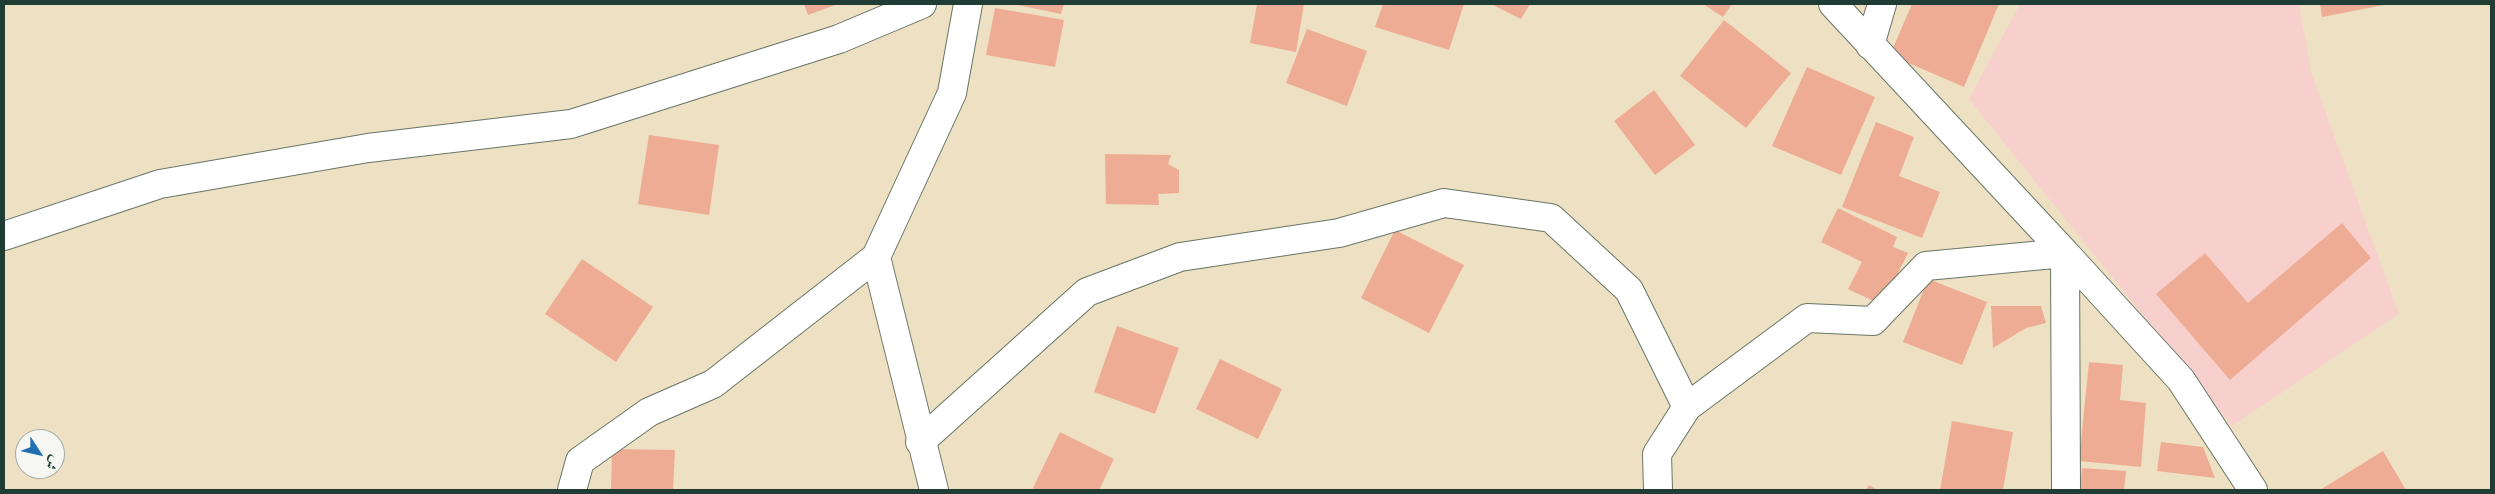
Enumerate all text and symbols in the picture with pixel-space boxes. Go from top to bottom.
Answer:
north arrow [15,429,65,479]
text: ش [40,451,64,473]

